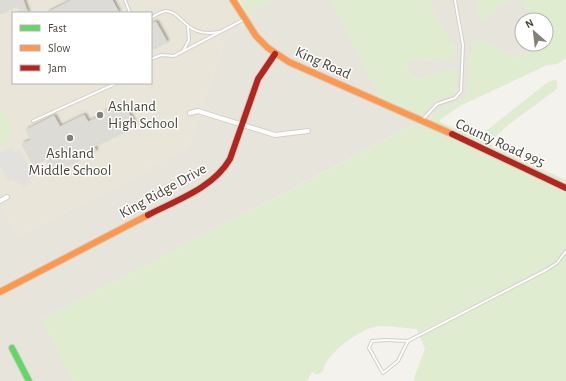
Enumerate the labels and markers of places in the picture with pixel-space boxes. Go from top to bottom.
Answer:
place label: Ashland High School [108,99,178,131]
marker: Ashland High School [95,110,105,120]
marker: Ashland Middle School [65,133,75,143]
place label: Ashland Middle School [29,146,111,178]

